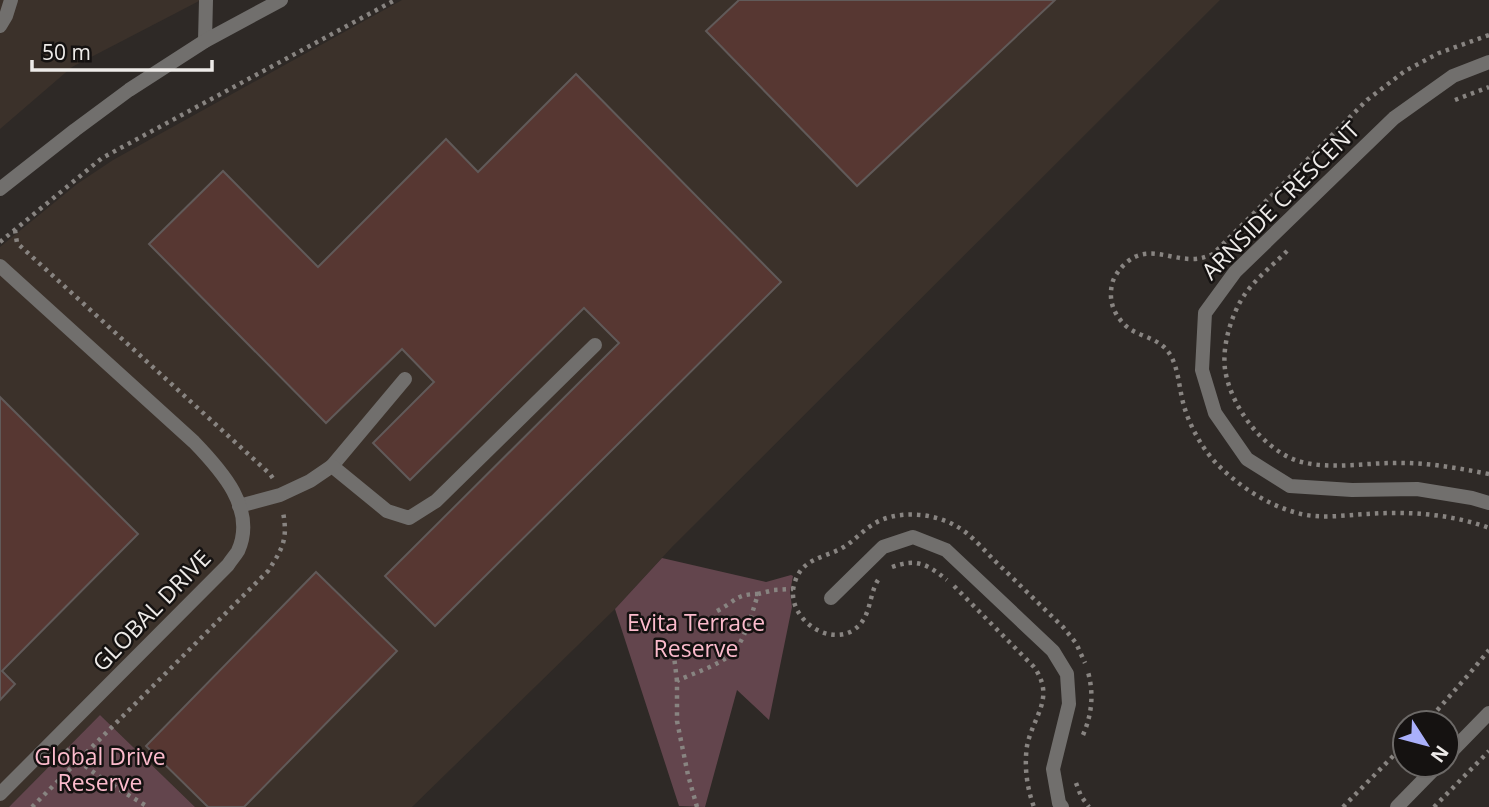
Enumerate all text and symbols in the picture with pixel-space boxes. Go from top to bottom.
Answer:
scale bar [32,28,212,72]
text: 50 m [42,38,91,66]
street label: ARNSIDE CRESCENT [1194,114,1366,286]
street label: GLOBAL DRIVE [85,542,217,678]
park label: Evita Terrace Reserve [627,606,765,664]
north arrow [1391,709,1461,779]
park label: Global Drive Reserve [34,740,166,798]
text: N [1425,740,1455,768]

